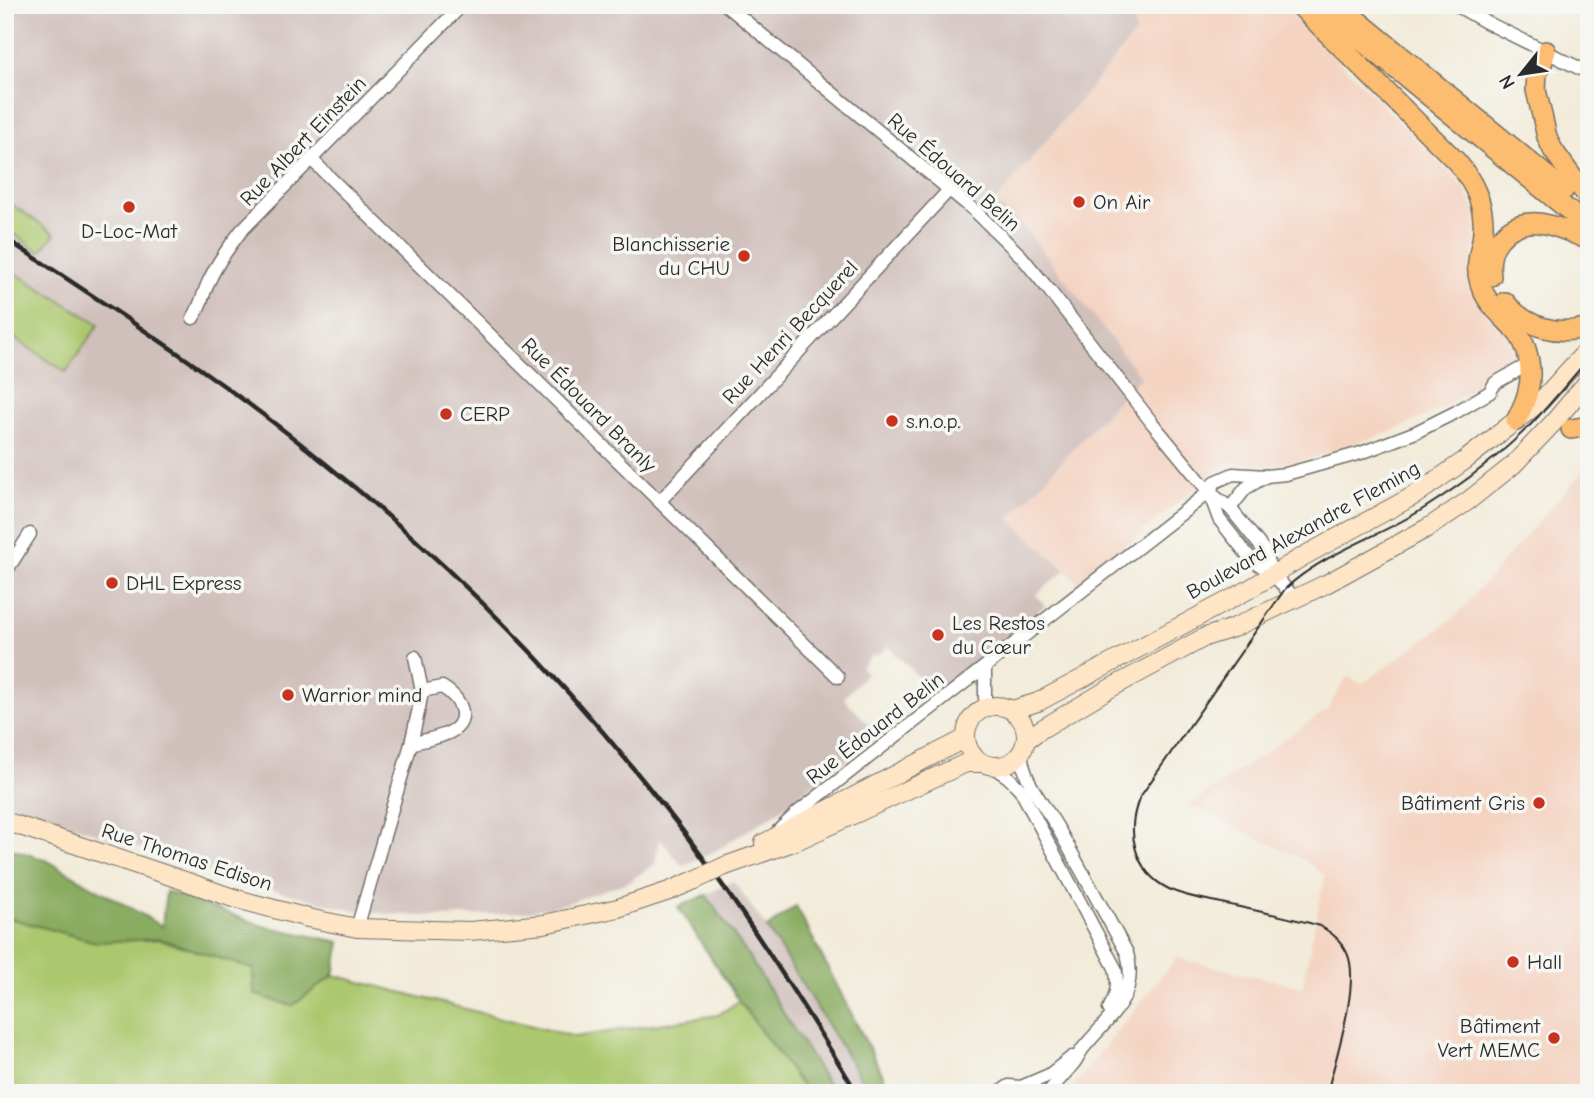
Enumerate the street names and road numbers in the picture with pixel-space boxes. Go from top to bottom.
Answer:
street label: Rue Albert Einstein [235,71,371,211]
street label: Rue Édouard Belin [883,108,1025,236]
street label: Rue Henri Becquerel [717,255,863,409]
street label: Rue Édouard Branly [517,333,662,478]
street label: Boulevard Alexandre Fleming [1182,456,1424,604]
street label: Rue Édouard Belin [802,667,948,789]
street label: Rue Thomas Edison [99,818,275,896]

